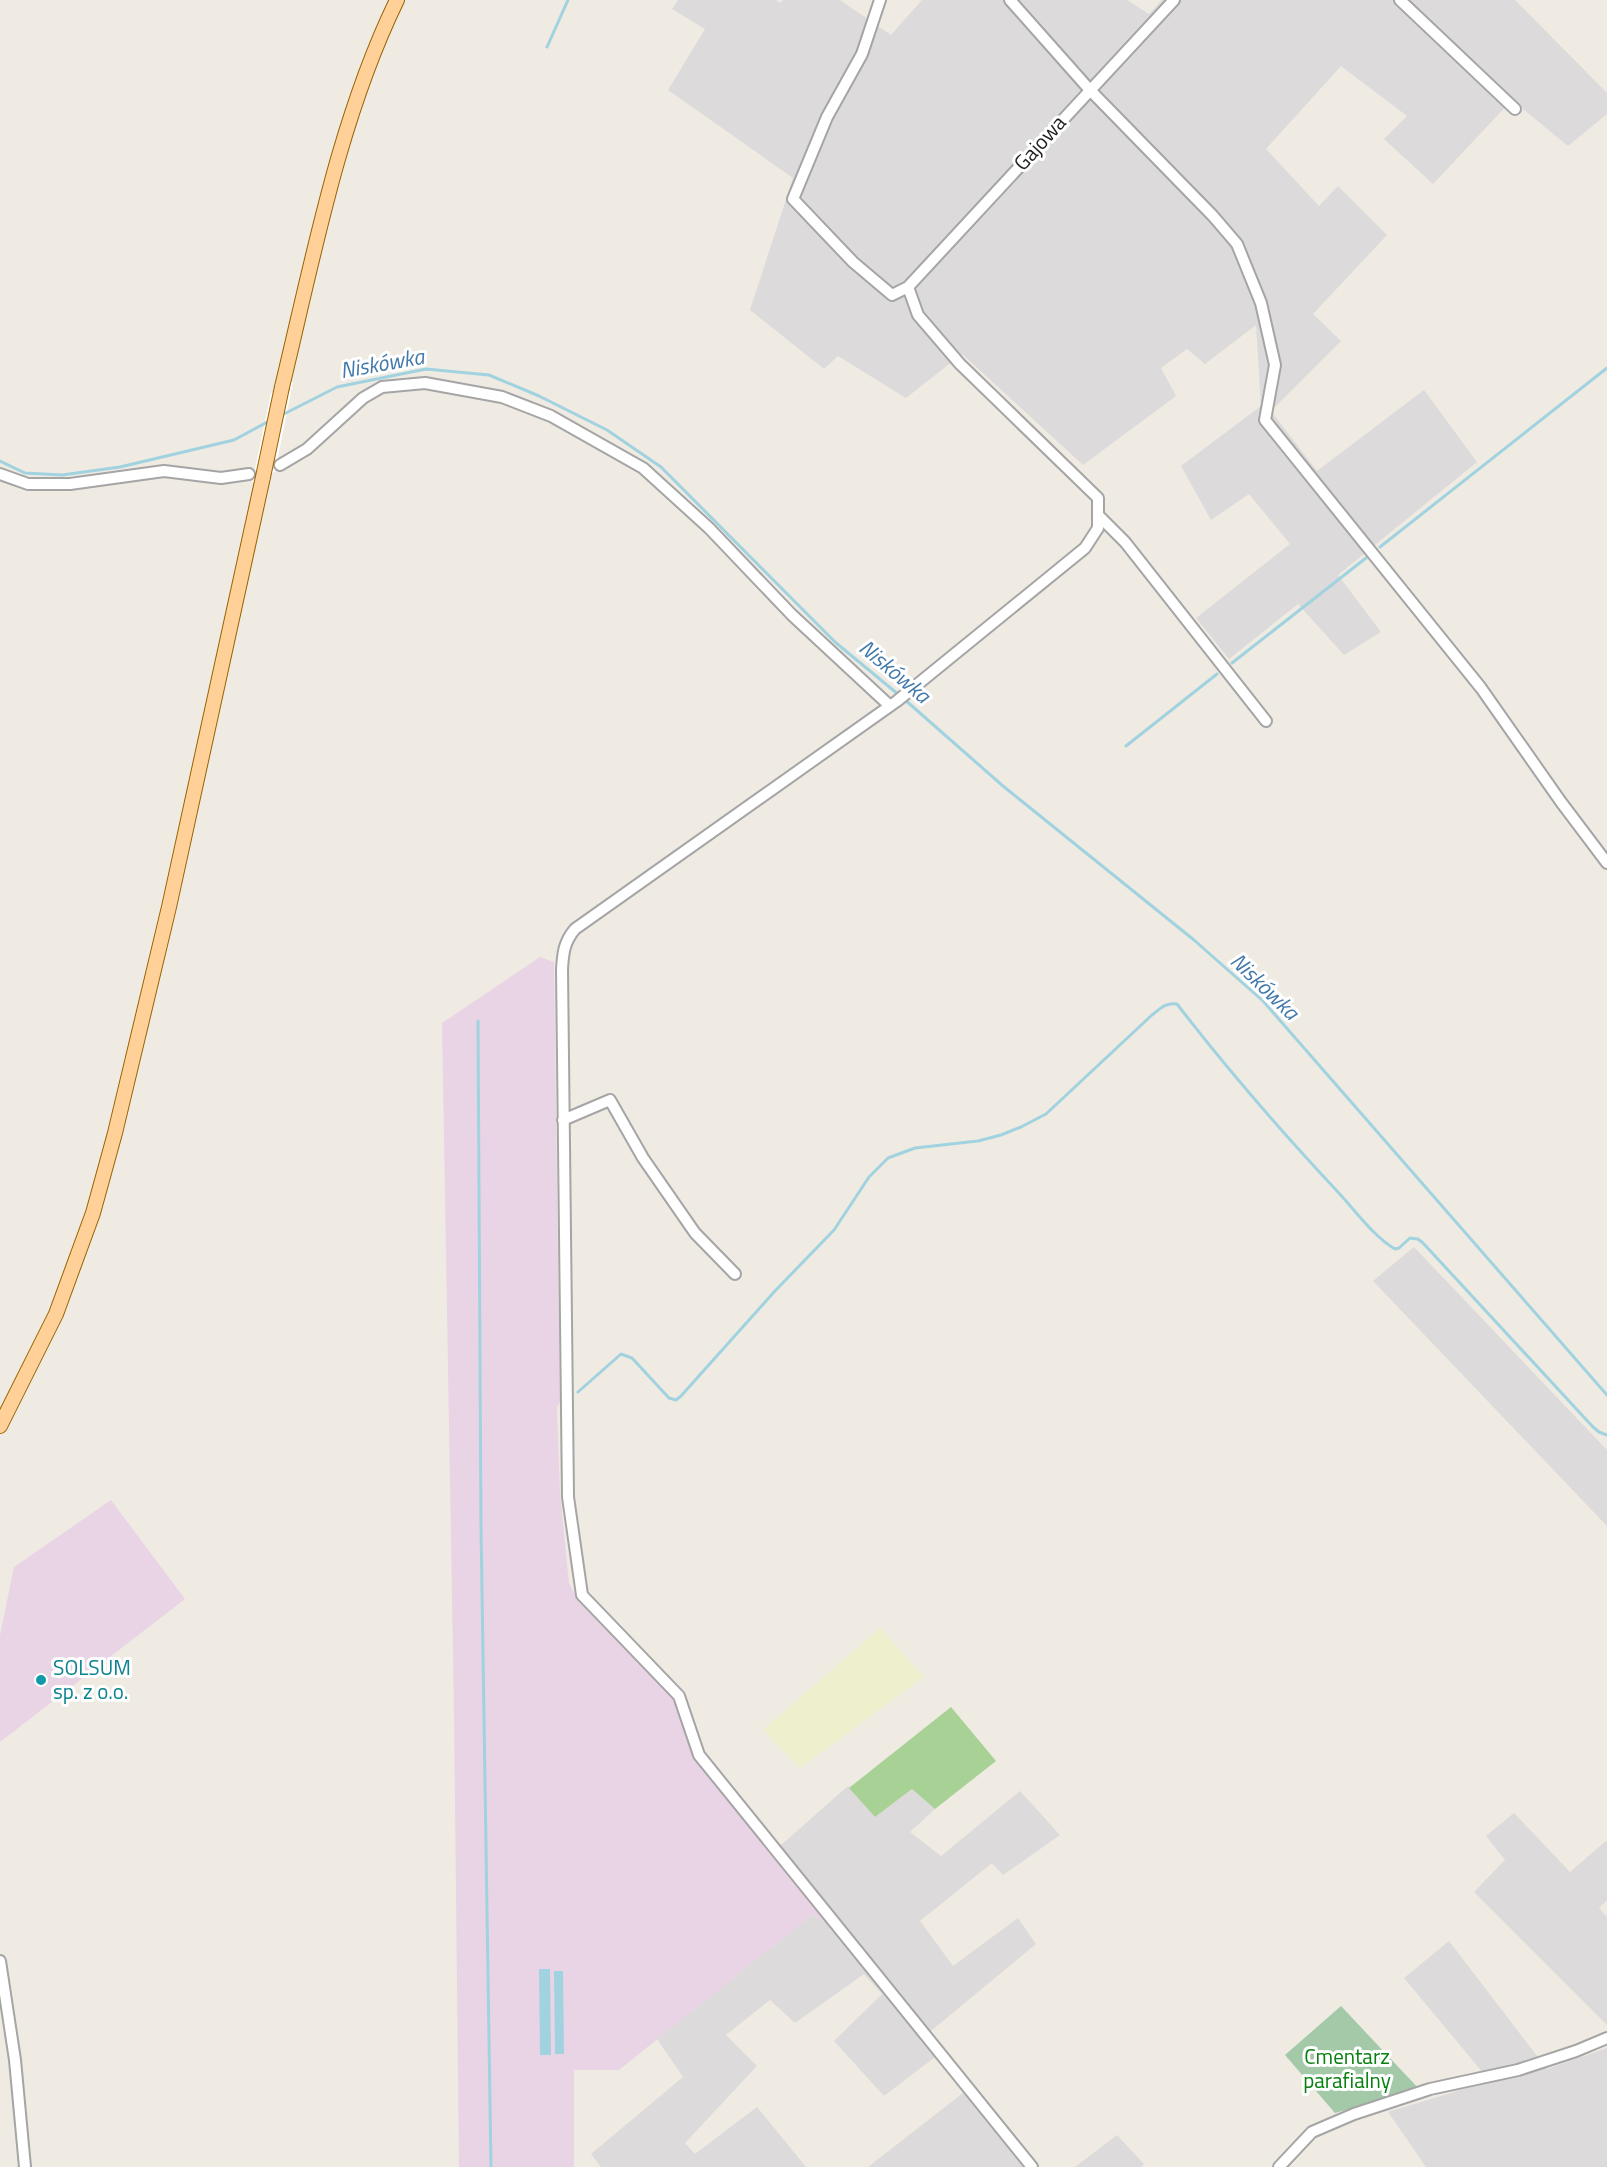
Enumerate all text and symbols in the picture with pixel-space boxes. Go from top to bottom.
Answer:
street label: Gajowa [1005,107,1073,177]
water label: Niskówka [337,339,429,387]
water label: Niskówka [852,631,940,712]
water label: Niskówka [1223,944,1309,1029]
place label: SOLSUM sp. z o.o. [53,1651,131,1707]
marker: SOLSUM sp. z o.o. [34,1673,48,1687]
park label: Cmentarz parafialny [1303,2040,1391,2096]

